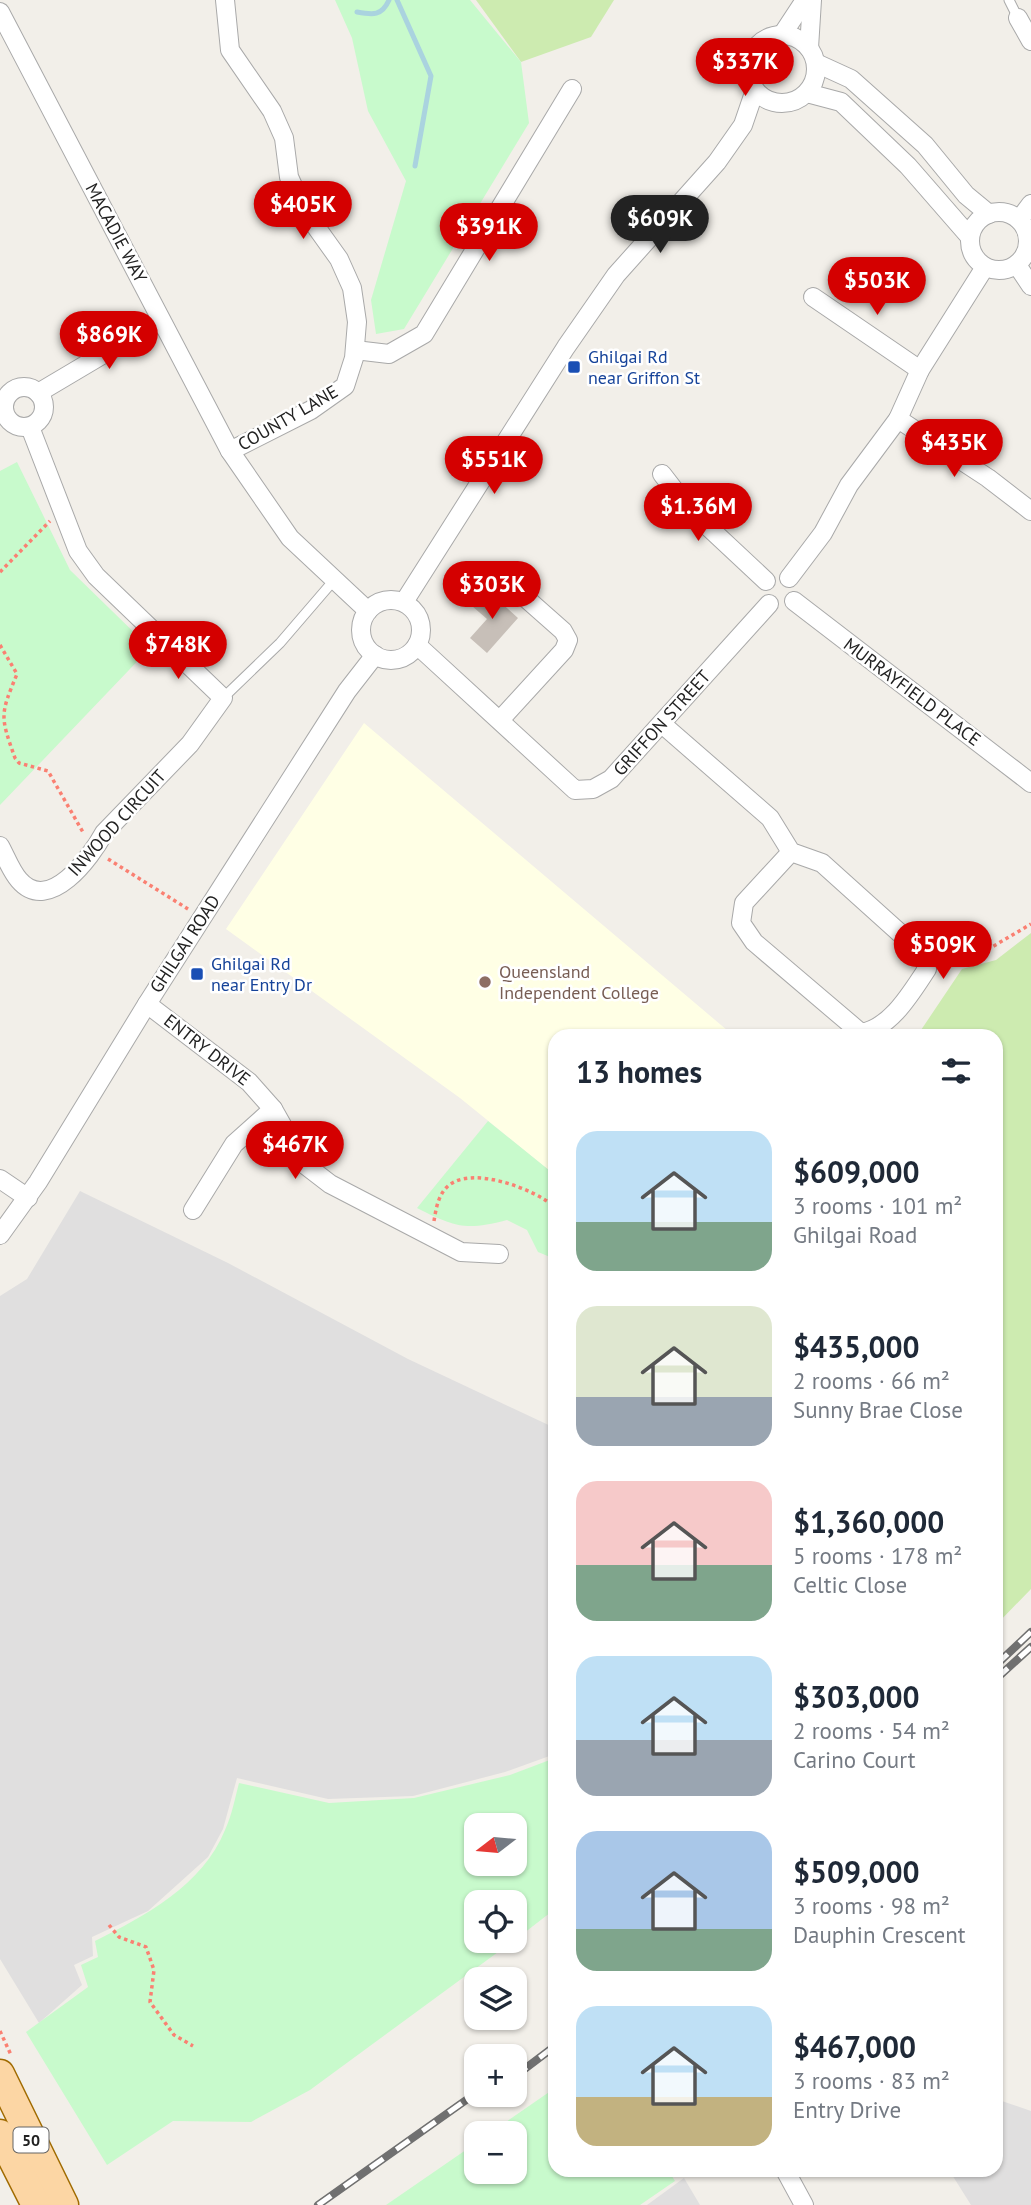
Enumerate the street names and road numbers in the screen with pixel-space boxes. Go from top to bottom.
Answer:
street label: MACADIE WAY [81,179,152,287]
street label: COUNTY LANE [234,380,342,455]
street label: MURRAYFIELD PLACE [839,633,985,751]
street label: GRIFFON STREET [608,665,715,780]
street label: INWOOD CIRCUIT [63,765,171,881]
street label: GHILGAI ROAD [144,890,225,997]
street label: ENTRY DRIVE [159,1009,255,1090]
road number: 50 [14,2128,48,2152]

